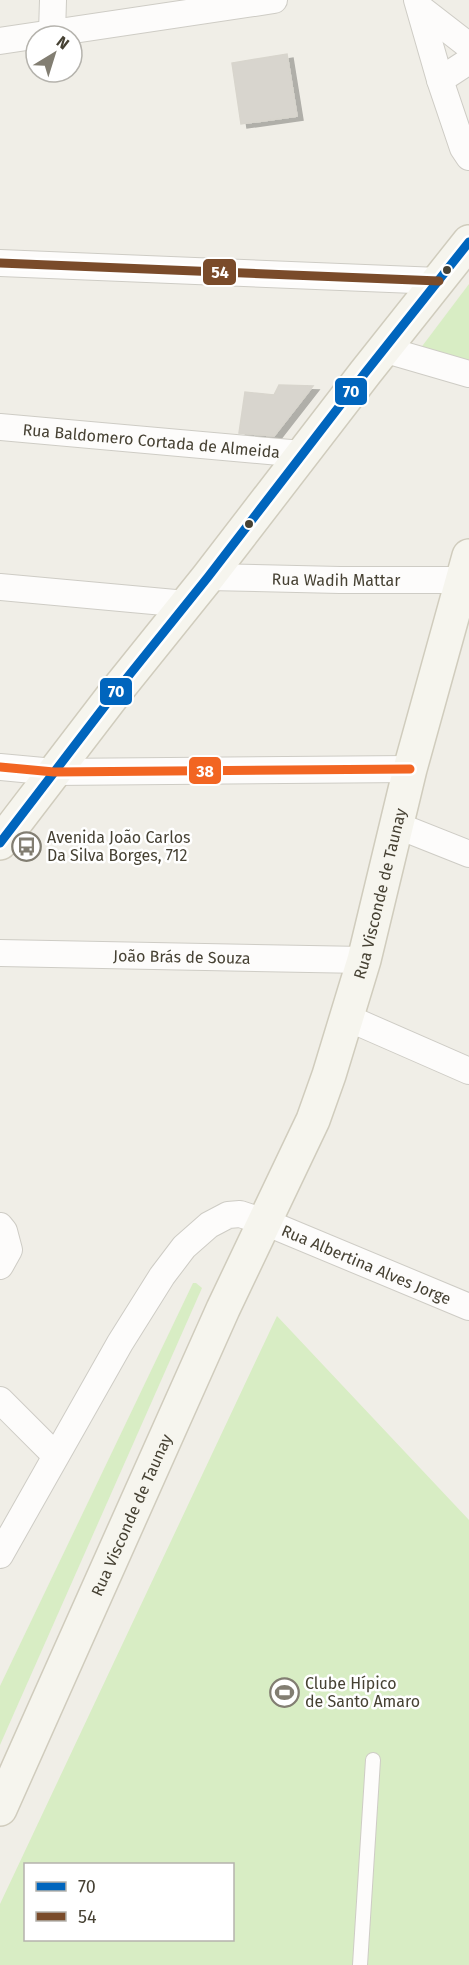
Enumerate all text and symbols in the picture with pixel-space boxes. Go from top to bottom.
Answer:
north arrow [24,24,84,84]
text: N [53,32,73,53]
line badge: 54 [202,258,237,286]
text: 54 [211,263,229,282]
unlabelled marker [441,264,453,276]
line badge: 70 [334,377,368,406]
text: 70 [343,382,359,401]
street label: Rua Baldomero Cortada de Almeida [22,420,281,462]
unlabelled marker [243,518,255,530]
street label: Rua Wadih Mattar [271,569,401,590]
line badge: 70 [99,677,133,706]
text: 70 [108,682,124,701]
line badge: 38 [188,756,222,785]
text: 38 [195,762,214,781]
street label: Rua Visconde de Taunay [350,806,410,982]
place label: Avenida João Carlos Da Silva Borges, 712 [47,828,191,865]
bus stop icon: Avenida João Carlos Da Silva Borges, 712 [10,830,42,862]
street label: João Brás de Souza [113,946,251,968]
street label: Rua Albertina Alves Jorge [279,1221,454,1308]
street label: Rua Visconde de Taunay [87,1431,176,1599]
place label: Clube Hípico de Santo Amaro [305,1674,420,1711]
sports icon: Clube Hípico de Santo Amaro [268,1676,300,1708]
legend [24,1863,234,1941]
text: 70 [78,1876,96,1898]
text: 54 [78,1906,97,1928]

